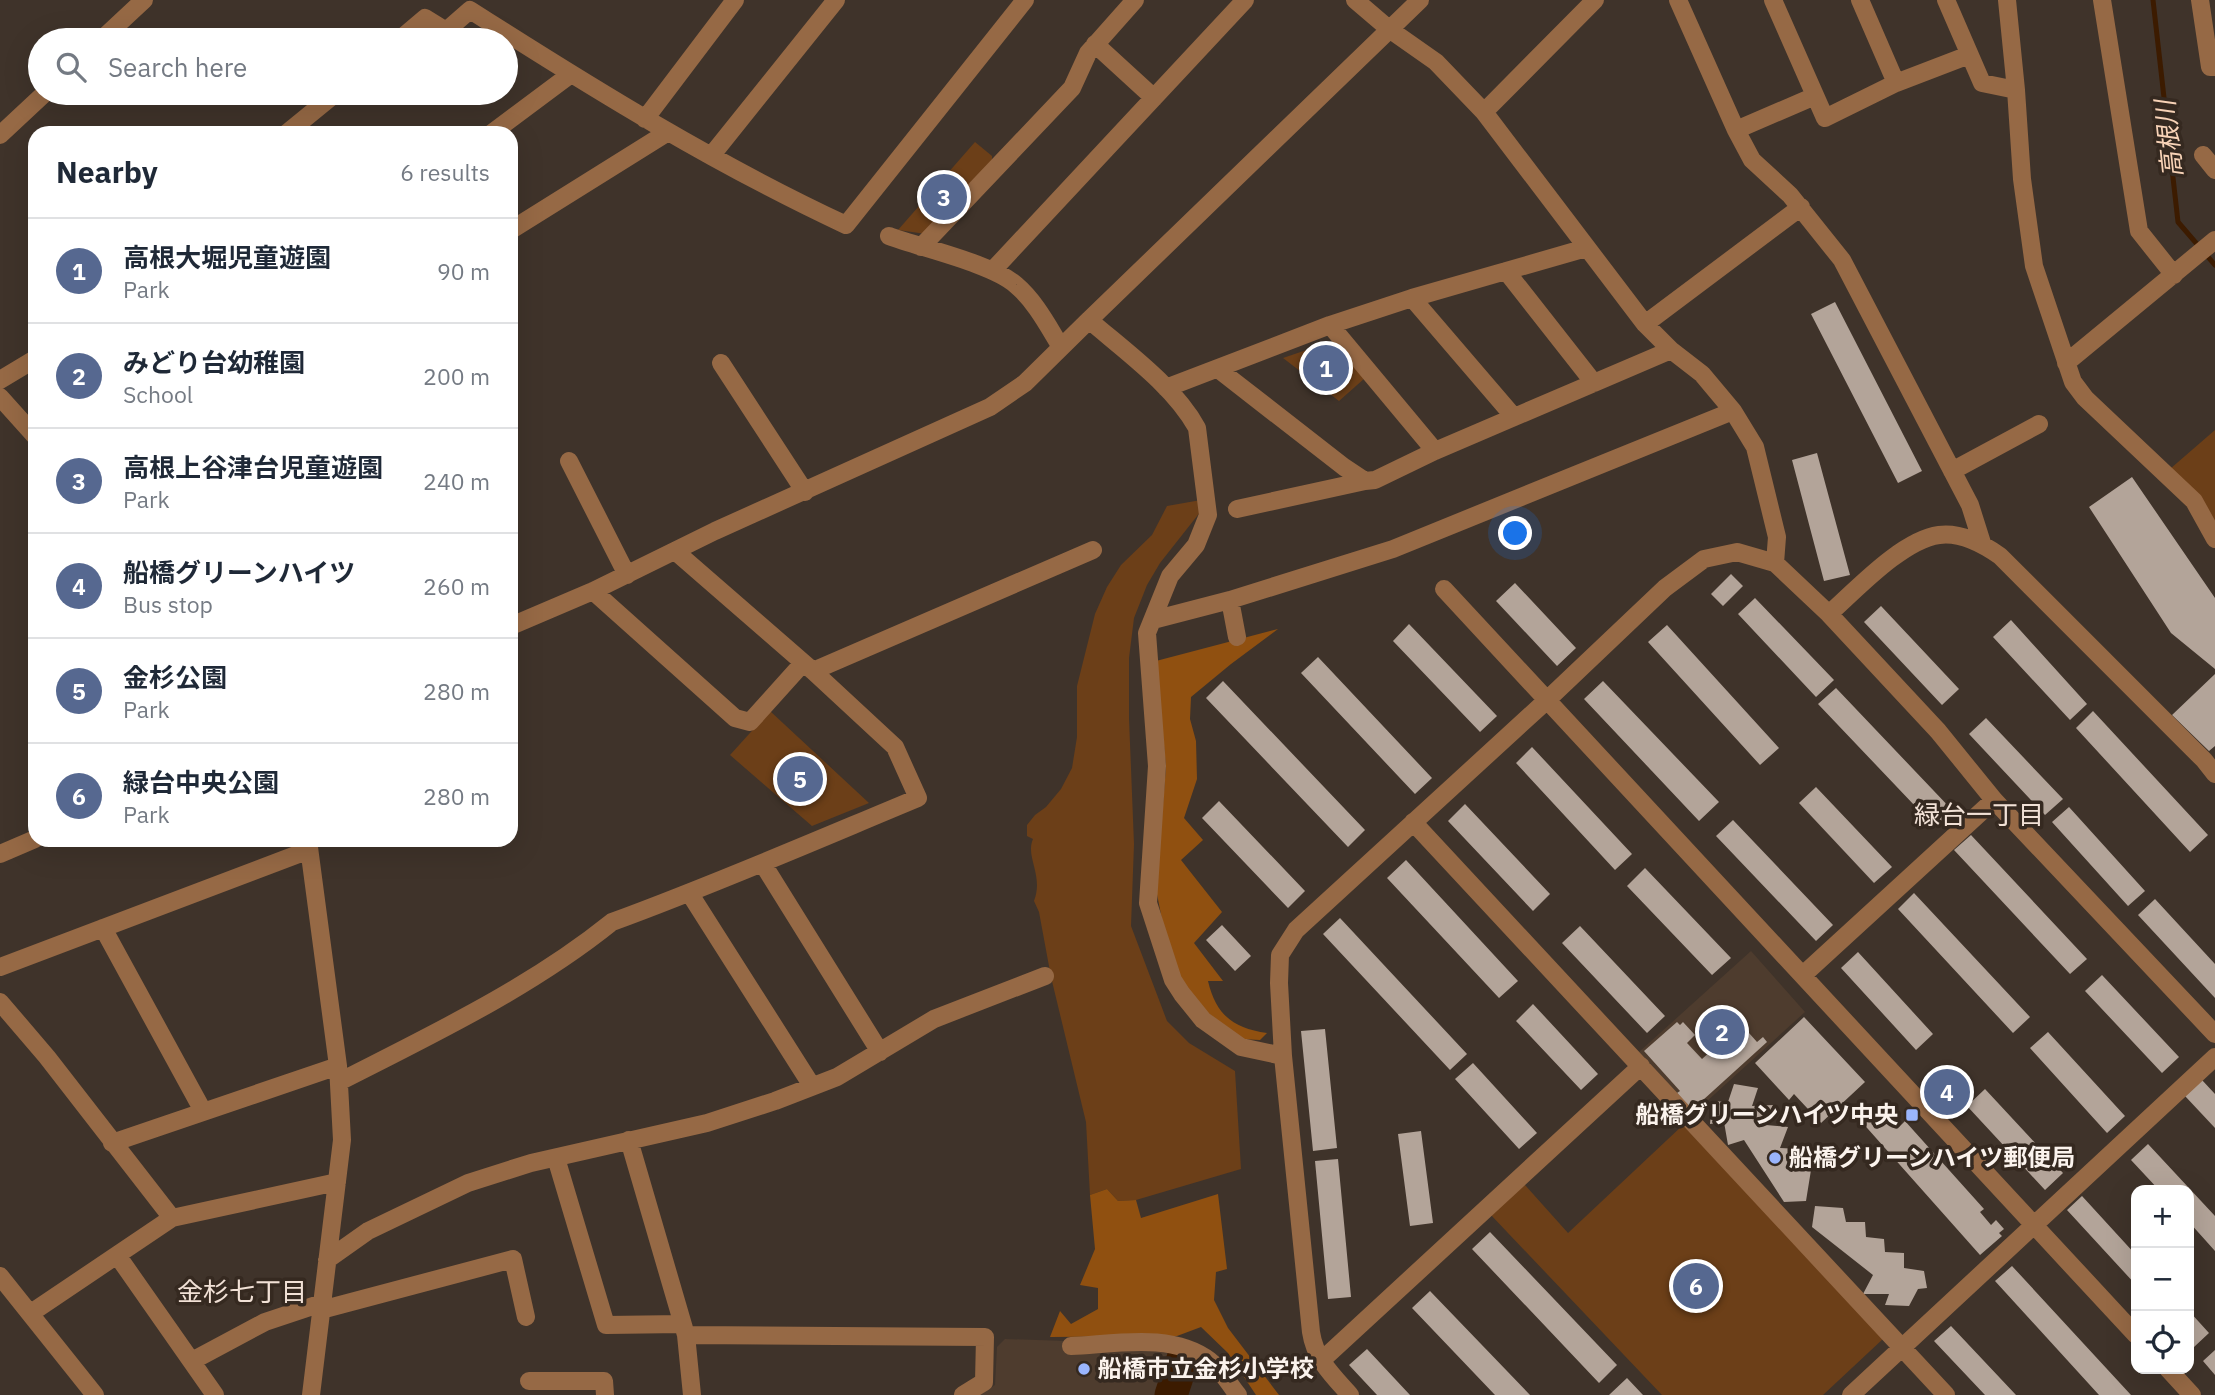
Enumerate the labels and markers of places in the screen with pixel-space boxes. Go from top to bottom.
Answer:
pin: 3 [921,171,967,223]
pin: 1 [1303,342,1349,394]
pin: 5 [777,753,823,805]
pin: 2 [1699,1006,1745,1058]
pin: 4 [1924,1066,1970,1118]
place label: 船橋グリーンハイツ中央 [1636,1098,1898,1130]
marker: 船橋グリーンハイツ中央 [1904,1107,1920,1123]
place label: 船橋グリーンハイツ郵便局 [1789,1141,2075,1173]
marker: 船橋グリーンハイツ郵便局 [1767,1150,1783,1166]
pin: 6 [1673,1260,1719,1312]
place label: 船橋市立金杉小学校 [1098,1352,1314,1384]
marker: 船橋市立金杉小学校 [1076,1361,1092,1377]

